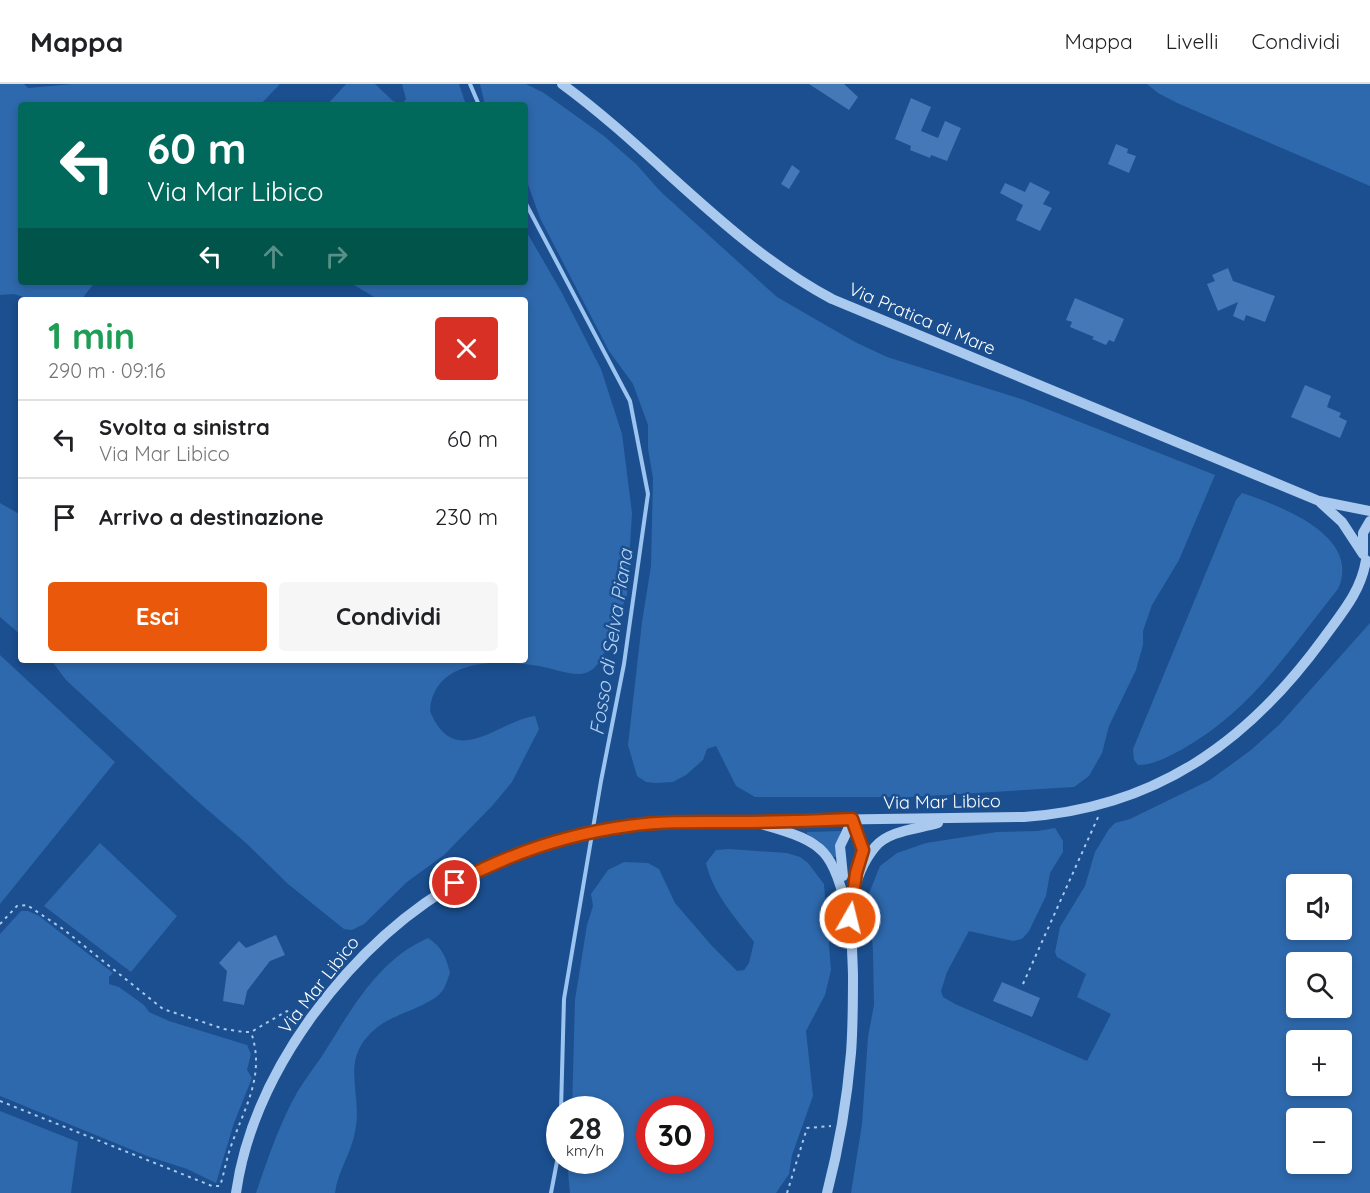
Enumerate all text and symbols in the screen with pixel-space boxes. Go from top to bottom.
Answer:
text: Mappa [30,24,123,59]
text: Mappa [1064,28,1133,54]
text: Livelli [1166,28,1218,54]
text: Condividi [1251,28,1340,54]
text: 60 m [147,122,247,175]
icon: left [48,126,126,204]
text: Via Mar Libico [147,174,324,208]
icon: left [194,240,227,273]
icon: ahead [257,240,290,273]
icon: right [320,240,353,273]
street label: Via Pratica di Mare [845,277,999,360]
text: 1 min [48,313,135,358]
button: close [435,317,498,380]
text: 290 m · 09:16 [48,358,166,383]
text: Svolta a sinistra [99,413,270,441]
icon: left [48,423,81,456]
text: 60 m [447,425,498,453]
text: Via Mar Libico [99,441,230,466]
icon: arrive [48,501,81,534]
text: Arrivo a destinazione [99,503,324,531]
text: 230 m [435,503,498,531]
water label: Fosso di Selva Piana [583,545,638,737]
button: Esci [48,582,267,651]
button: Condividi [279,582,498,651]
street label: Via Mar Libico [883,789,1001,814]
pin [429,857,480,908]
icon: arrive [438,866,471,899]
map controls [1286,874,1352,1174]
button: sound [1286,874,1352,940]
position arrow [818,886,882,950]
street label: Via Mar Libico [273,931,364,1038]
button: search [1286,952,1352,1018]
button: + [1286,1030,1352,1096]
speed limit sign: 30 [636,1096,714,1174]
button: − [1286,1108,1352,1174]
text: 28 [568,1109,602,1147]
text: km/h [566,1141,604,1160]

